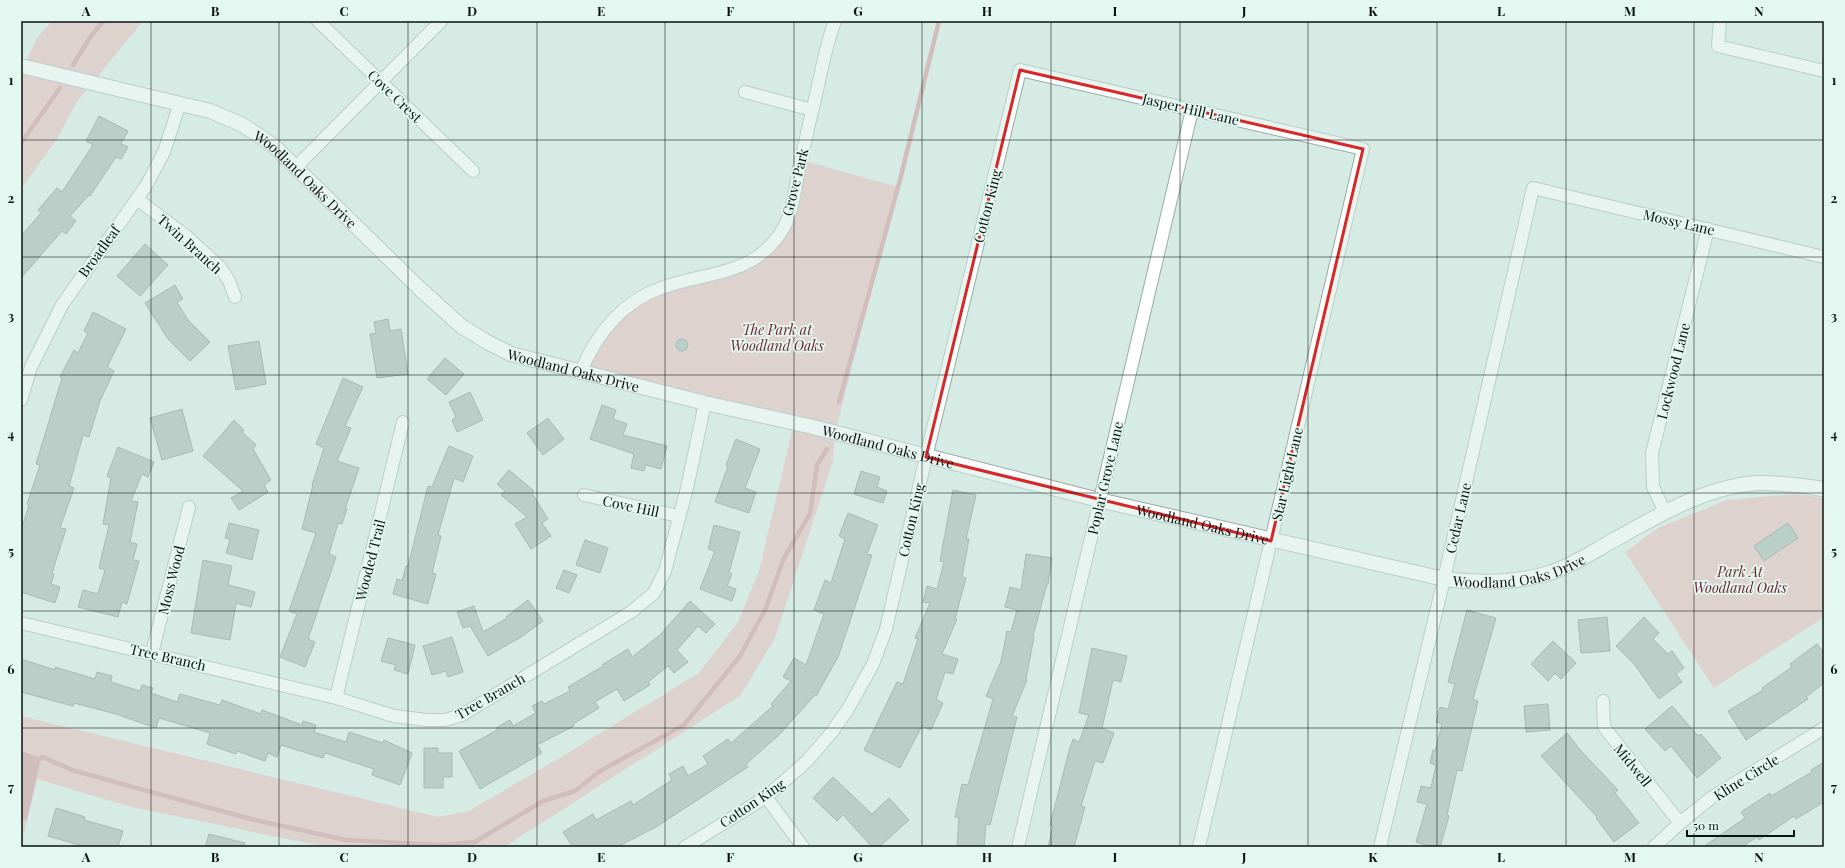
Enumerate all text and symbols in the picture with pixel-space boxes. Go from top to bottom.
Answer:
text: A [81,2,91,19]
text: B [211,2,220,19]
text: C [339,2,349,19]
text: D [467,2,477,19]
text: E [597,2,605,19]
text: F [726,2,734,19]
text: G [853,2,863,19]
text: H [982,2,992,19]
text: I [1113,2,1118,19]
text: J [1241,2,1247,19]
text: K [1368,2,1378,19]
text: L [1497,2,1505,19]
text: M [1624,2,1636,19]
text: N [1754,2,1764,19]
street label: Cove Crest [364,65,427,127]
text: 1 [9,71,14,88]
text: 1 [1832,71,1837,88]
street label: Jasper Hill Lane [1140,88,1241,129]
street label: Woodland Oaks Drive [249,125,361,232]
street label: Grove Park [777,146,813,218]
street label: Cotton King [969,167,1005,245]
text: 2 [8,189,15,206]
text: 2 [1831,189,1838,206]
street label: Mossy Lane [1641,205,1717,239]
street label: Twin Branch [154,210,227,279]
street label: Broadleaf [74,220,125,281]
text: 3 [8,307,14,324]
text: 3 [1831,307,1837,324]
park label: The Park at Woodland Oaks [730,320,825,355]
street label: Lockwood Lane [1652,321,1694,421]
street label: Woodland Oaks Drive [505,344,641,396]
street label: Woodland Oaks Drive [819,420,956,472]
street label: Poplar Grove Lane [1083,420,1127,536]
text: 4 [8,425,15,442]
street label: Star Light Lane [1267,425,1307,523]
text: 4 [1831,425,1838,442]
street label: Cotton King [893,481,929,559]
street label: Cedar Lane [1441,481,1475,555]
street label: Cove Hill [601,491,661,521]
street label: Woodland Oaks Drive [1134,499,1271,548]
street label: Wooded Trail [350,517,389,604]
text: 5 [8,542,14,559]
text: 5 [1831,542,1837,559]
street label: Moss Wood [153,544,189,616]
street label: Woodland Oaks Drive [1451,549,1588,591]
park label: Park At Woodland Oaks [1693,562,1788,597]
street label: Tree Branch [128,639,209,675]
text: 6 [7,660,15,677]
text: 6 [1830,660,1838,677]
street label: Tree Branch [452,668,529,724]
street label: Midwell [1610,740,1656,790]
street label: Kline Circle [1710,749,1782,805]
street label: Cotton King [716,774,789,832]
text: 7 [8,778,14,795]
text: 7 [1831,778,1837,795]
scale bar [1687,812,1794,838]
text: 50 m [1693,817,1719,833]
text: A [81,848,91,865]
text: B [211,848,220,865]
text: C [339,848,349,865]
text: D [467,848,477,865]
text: E [597,848,605,865]
text: F [726,848,734,865]
text: G [853,848,863,865]
text: H [982,848,992,865]
text: I [1113,848,1118,865]
text: J [1241,848,1247,865]
text: K [1368,848,1378,865]
text: L [1497,848,1505,865]
text: M [1624,848,1636,865]
text: N [1754,848,1764,865]

